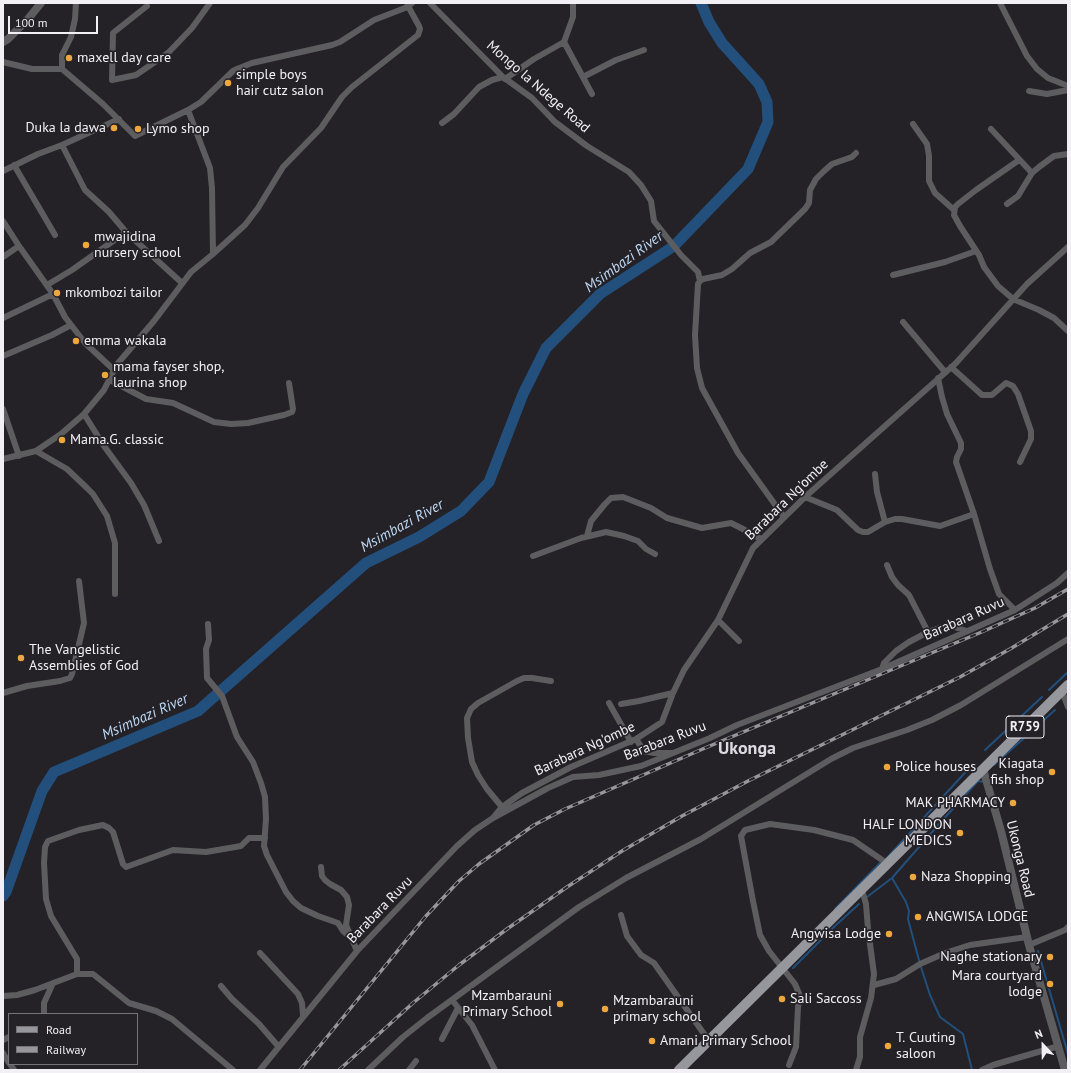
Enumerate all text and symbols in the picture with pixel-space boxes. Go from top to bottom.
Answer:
scale bar [10,8,100,34]
text: 100 m [15,15,48,30]
street label: Mongo la Ndege Road [483,37,593,137]
place label: maxell day care [77,50,171,66]
marker: maxell day care [64,53,74,63]
place label: simple boys hair cutz salon [236,67,324,100]
marker: simple boys hair cutz salon [223,78,233,88]
place label: Duka la dawa [25,120,106,136]
place label: Lymo shop [146,121,210,137]
marker: Duka la dawa [109,123,119,133]
marker: Lymo shop [133,124,143,134]
water label: Msimbazi River [581,228,667,296]
place label: mwajidina nursery school [94,229,181,262]
marker: mwajidina nursery school [81,240,91,250]
place label: mkombozi tailor [65,285,162,301]
marker: mkombozi tailor [52,288,62,298]
place label: emma wakala [84,333,166,349]
marker: emma wakala [71,336,81,346]
place label: mama fayser shop, laurina shop [113,359,224,392]
marker: mama fayser shop, laurina shop [100,370,110,380]
place label: Mama.G. classic [70,432,164,448]
marker: Mama.G. classic [57,435,67,445]
street label: Barabara Ng'ombe [742,456,832,544]
water label: Msimbazi River [357,496,447,556]
street label: Barabara Ruvu [921,594,1007,644]
place label: The Vangelistic Assemblies of God [29,642,139,674]
marker: The Vangelistic Assemblies of God [16,653,26,663]
water label: Msimbazi River [99,690,191,744]
road number: R759 [1006,716,1044,738]
street label: Barabara Ng'ombe [532,718,638,780]
street label: Barabara Ruvu [621,718,709,764]
district label: Ukonga [718,738,776,760]
place label: Kiagata fish shop [991,756,1044,788]
place label: Police houses [895,759,976,775]
marker: Police houses [882,762,892,772]
marker: Kiagata fish shop [1047,767,1057,777]
place label: MAK PHARMACY [905,795,1005,811]
marker: MAK PHARMACY [1008,798,1018,808]
place label: HALF LONDON MEDICS [863,817,952,850]
street label: Ukonga Road [1002,819,1038,899]
marker: HALF LONDON MEDICS [955,828,965,838]
place label: Naza Shopping [921,869,1011,885]
marker: Naza Shopping [908,872,918,882]
street label: Barabara Ruvu [344,873,416,947]
place label: ANGWISA LODGE [926,909,1028,925]
marker: ANGWISA LODGE [913,912,923,922]
place label: Angwisa Lodge [791,926,881,942]
marker: Angwisa Lodge [884,929,894,939]
place label: Naghe stationary [940,949,1042,965]
marker: Naghe stationary [1045,952,1055,962]
place label: Mara courtyard lodge [952,968,1042,1000]
marker: Mara courtyard lodge [1045,979,1055,989]
place label: Mzambarauni Primary School [462,988,552,1020]
place label: Sali Saccoss [790,991,862,1007]
place label: Mzambarauni primary school [613,993,701,1026]
marker: Sali Saccoss [777,994,787,1004]
marker: Mzambarauni Primary School [555,999,565,1009]
marker: Mzambarauni primary school [600,1004,610,1014]
legend [8,1013,138,1065]
text: Road [46,1022,71,1037]
north arrow [1023,1025,1063,1065]
text: N [1033,1026,1044,1042]
place label: T. Cuuting saloon [896,1030,956,1062]
place label: Amani Primary School [660,1033,791,1049]
marker: Amani Primary School [647,1036,657,1046]
marker: T. Cuuting saloon [883,1041,893,1051]
text: Railway [46,1042,86,1057]

